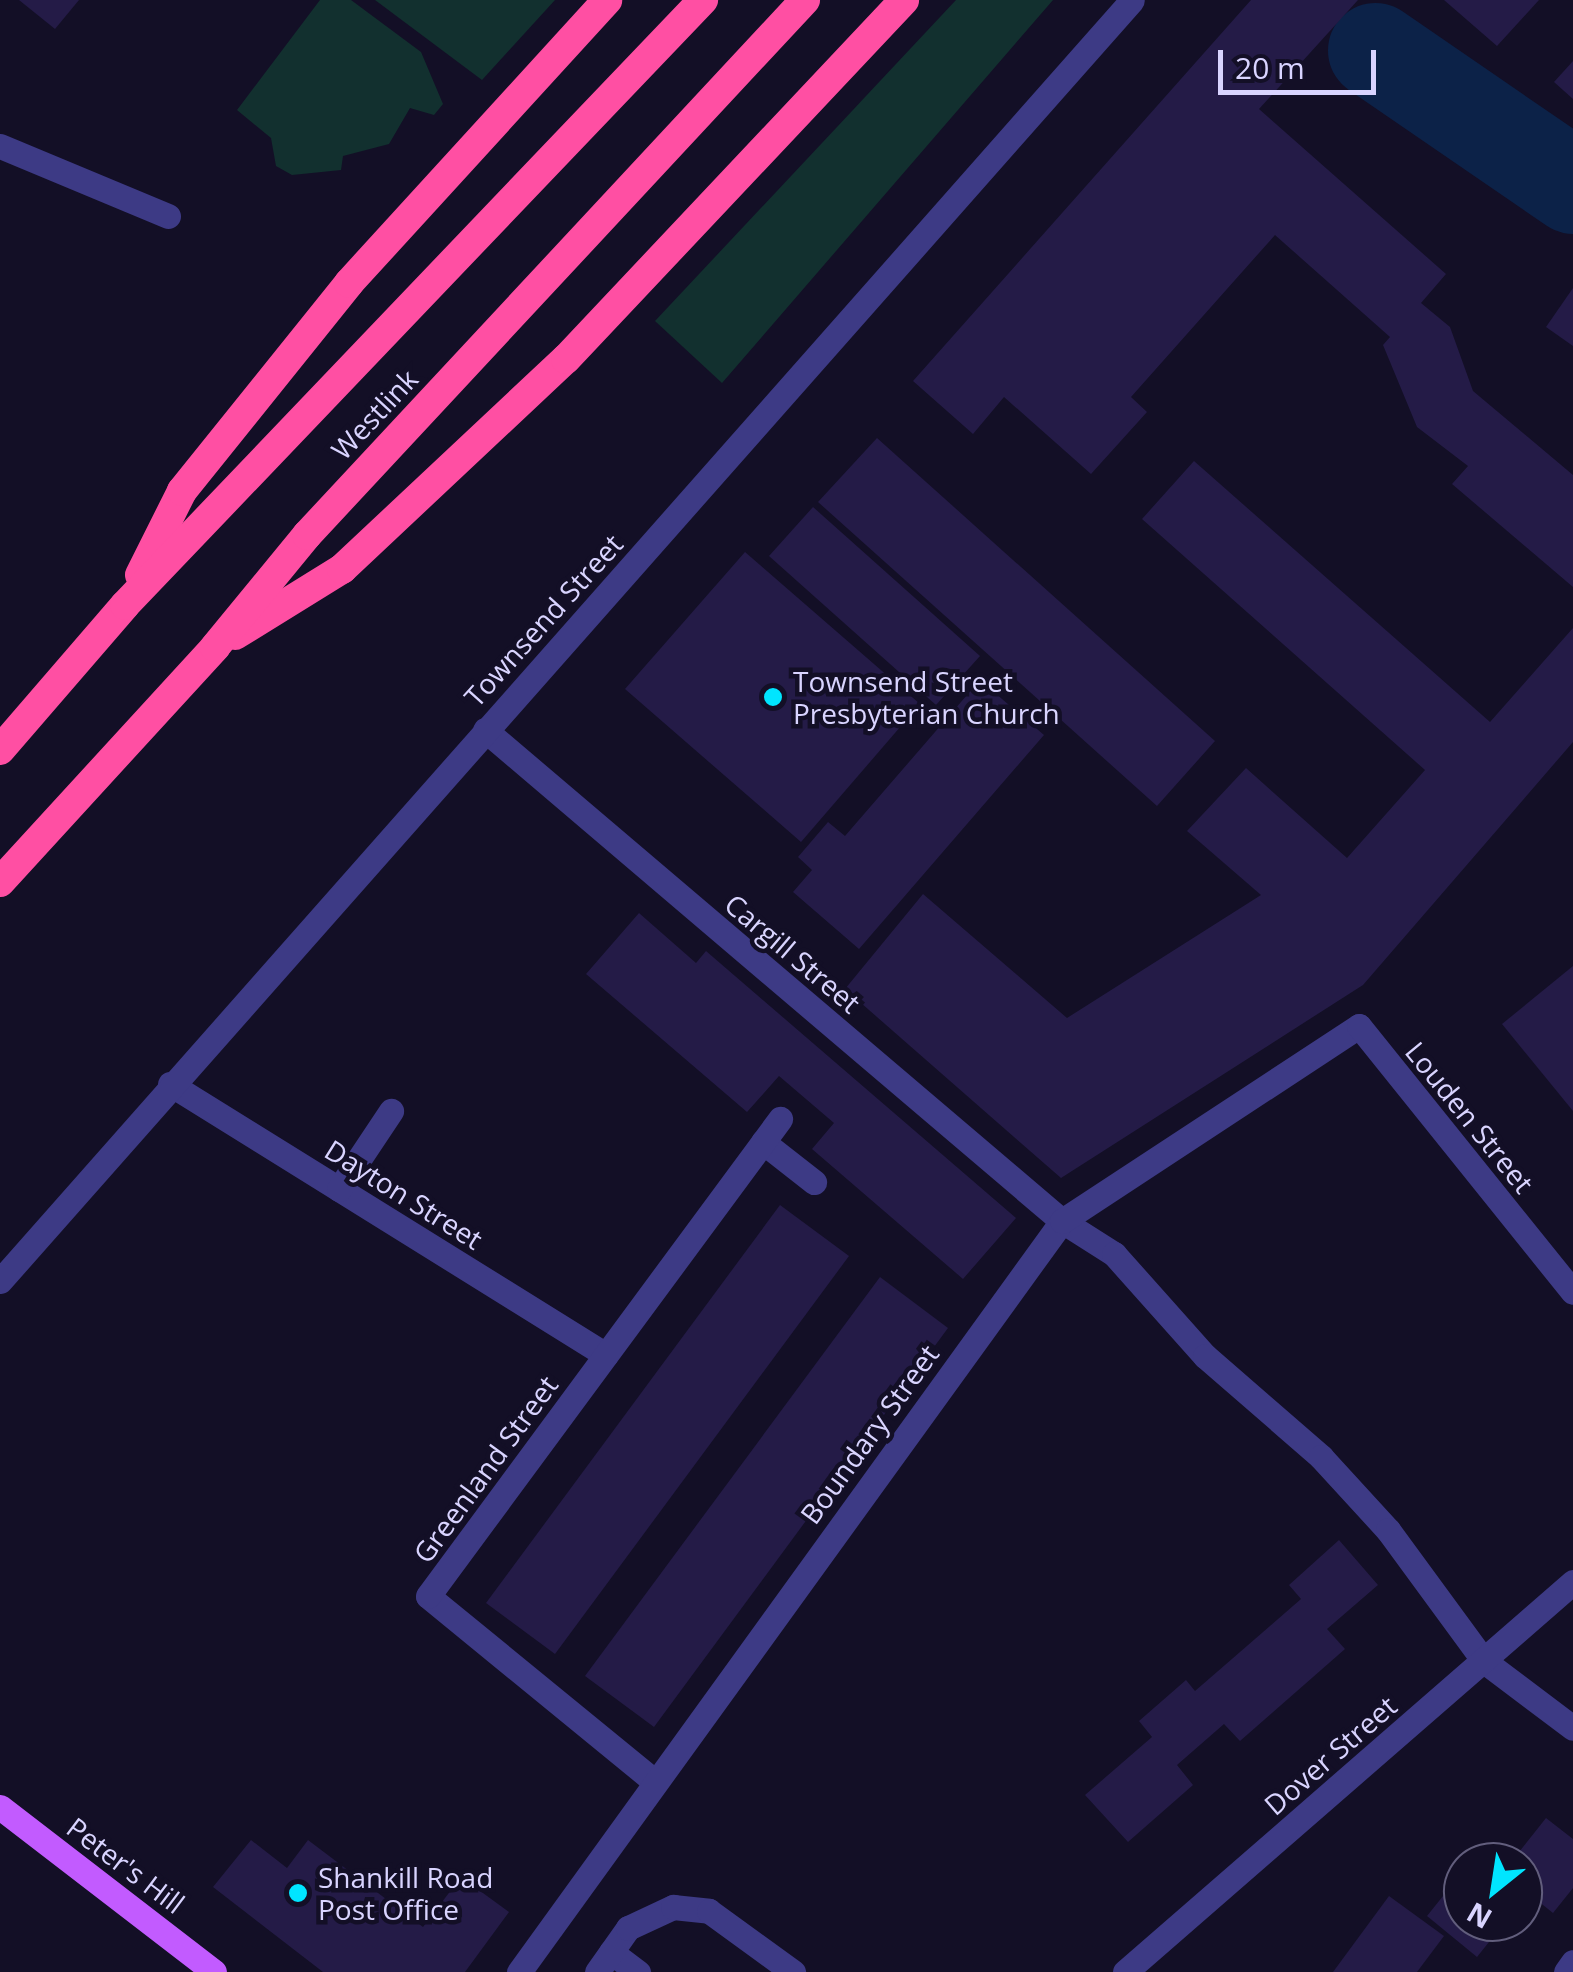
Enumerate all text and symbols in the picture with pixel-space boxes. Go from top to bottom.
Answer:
scale bar [1223,30,1380,92]
text: 20 m [1235,47,1305,88]
street label: Westlink [324,362,424,466]
street label: Townsend Street [457,527,629,713]
place label: Townsend Street Presbyterian Church [793,664,1060,730]
marker: Townsend Street Presbyterian Church [762,686,784,708]
street label: Cargill Street [718,887,868,1019]
street label: Louden Street [1399,1035,1541,1199]
street label: Dayton Street [319,1132,489,1256]
street label: Boundary Street [793,1338,945,1530]
street label: Greenland Street [406,1369,564,1569]
street label: Dover Street [1257,1689,1403,1821]
street label: Peter's Hill [61,1810,191,1920]
north arrow [1443,1842,1543,1942]
place label: Shankill Road Post Office [318,1860,493,1926]
marker: Shankill Road Post Office [287,1882,309,1904]
text: N [1460,1894,1498,1938]

